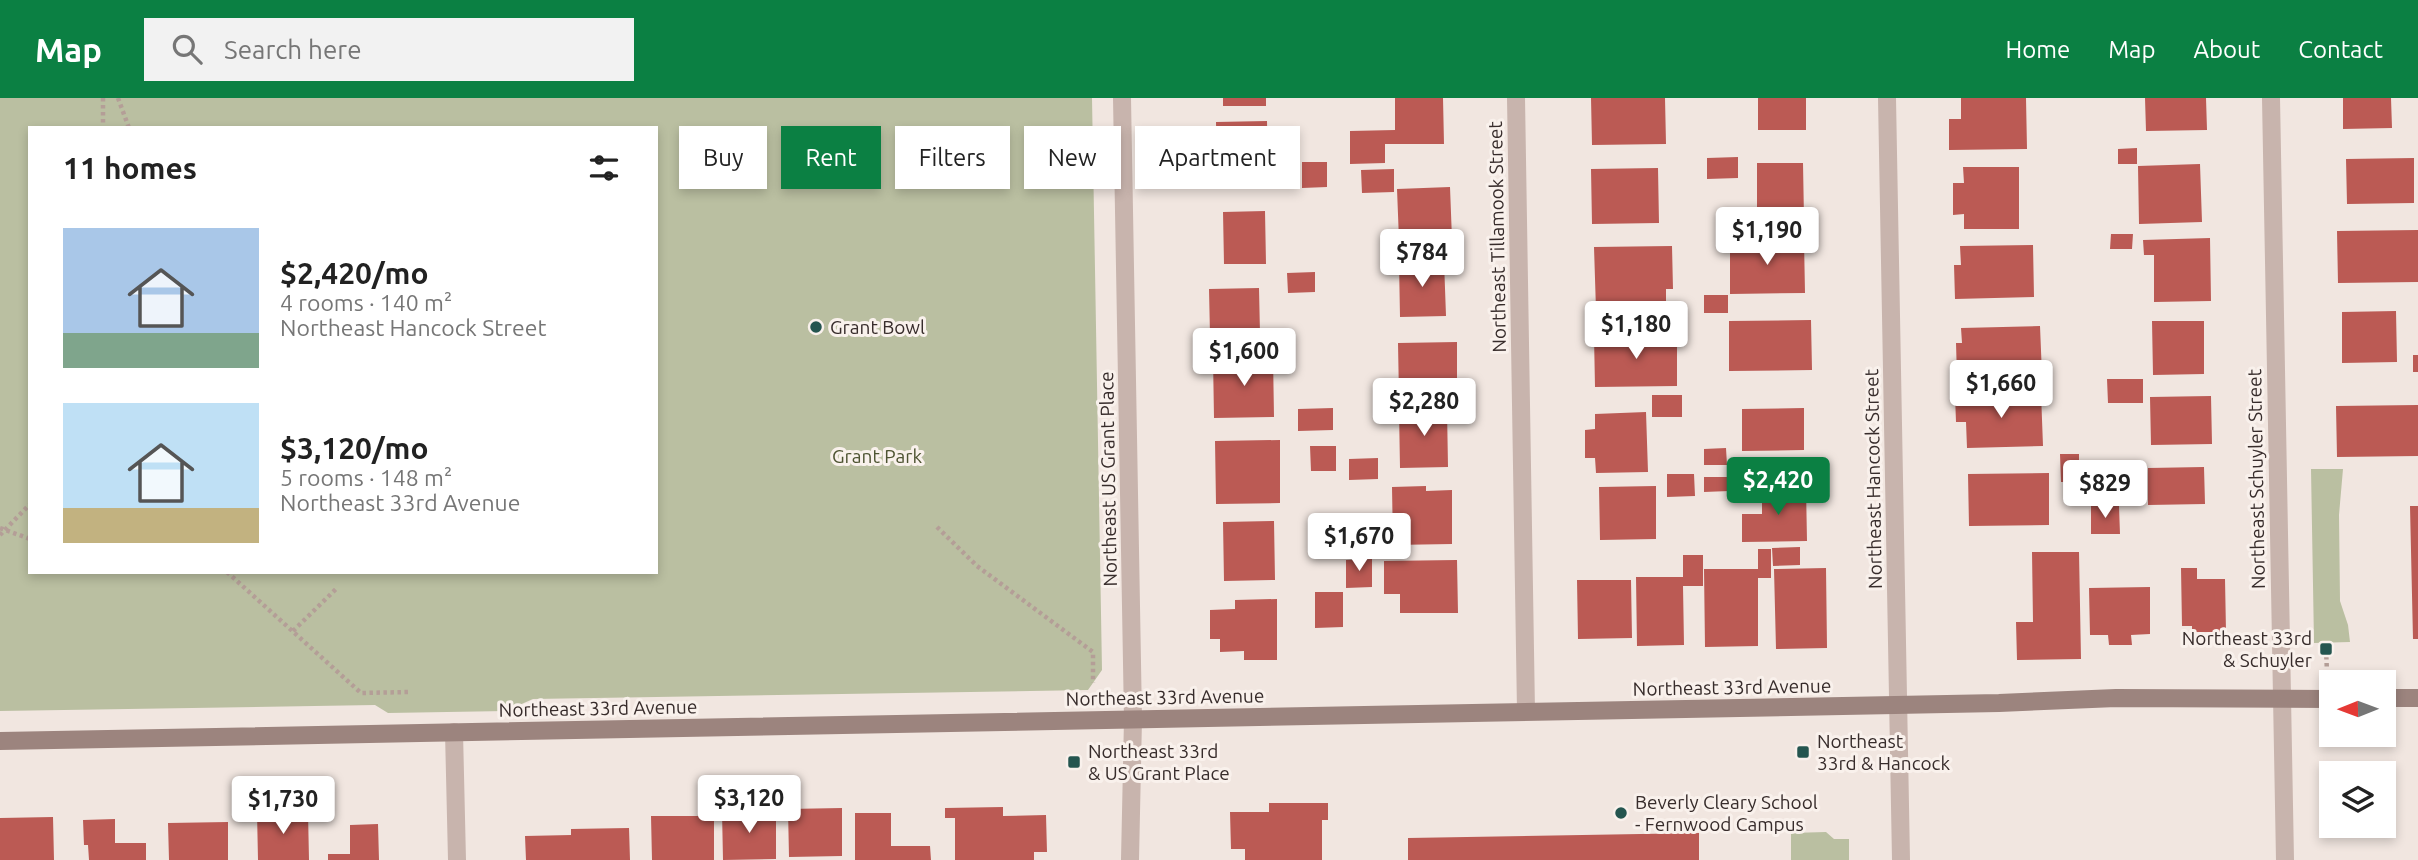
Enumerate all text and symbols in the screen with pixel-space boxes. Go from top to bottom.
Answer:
search box [144,18,634,81]
icon: search [168,30,206,68]
text: Map [35,31,102,68]
text: Search here [224,35,362,64]
text: Home [2005,36,2070,63]
text: Map [2108,36,2155,63]
text: About [2193,36,2260,63]
text: Contact [2298,36,2383,63]
street label: Northeast Tillamook Street [1484,121,1510,353]
chip: Buy [679,126,767,189]
chip: Rent [781,126,881,189]
chip: Filters [895,126,1010,189]
chip: New [1024,126,1121,189]
chip: Apartment [1135,126,1300,189]
icon: filters [585,149,623,187]
text: 11 homes [63,151,197,185]
pin: $1,190 [1710,208,1824,267]
text: $1,190 [1732,217,1802,242]
pin: $784 [1381,230,1463,289]
text: $784 [1396,239,1448,264]
icon: home [119,256,203,340]
text: $2,420/mo [280,256,429,290]
text: 4 rooms · 140 m² [280,290,452,315]
pin: $1,180 [1579,302,1693,361]
text: $1,180 [1601,311,1671,336]
text: Northeast Hancock Street [280,315,546,340]
place label: Grant Bowl [830,316,925,338]
marker: Grant Bowl [808,319,824,335]
pin: $1,600 [1187,328,1301,388]
text: $1,600 [1209,338,1279,363]
pin: $1,660 [1944,360,2058,420]
street label: Northeast Hancock Street [1860,368,1886,589]
street label: Northeast Schuyler Street [2243,368,2269,589]
text: $1,660 [1966,370,2036,395]
street label: Northeast US Grant Place [1095,371,1121,587]
pin: $2,280 [1367,378,1481,438]
text: $2,280 [1389,388,1459,413]
icon: home [119,431,203,515]
text: $3,120/mo [280,431,429,465]
park label: Grant Park [832,445,922,467]
pin: $2,420 [1721,458,1835,517]
pin: $829 [2064,460,2146,520]
text: 5 rooms · 148 m² [280,465,452,490]
text: $2,420 [1743,467,1813,492]
text: $829 [2079,470,2131,495]
text: Northeast 33rd Avenue [280,490,520,515]
pin: $1,670 [1302,514,1416,573]
text: $1,670 [1324,523,1394,548]
place label: Northeast 33rd & Schuyler [2182,627,2312,671]
marker: Northeast 33rd & Schuyler [2318,641,2334,657]
north arrow [2319,670,2396,747]
map controls [2319,670,2396,838]
street label: Northeast 33rd Avenue [1633,674,1831,700]
street label: Northeast 33rd Avenue [1066,684,1264,710]
street label: Northeast 33rd Avenue [499,695,697,721]
place label: Northeast 33rd & Hancock [1817,730,1950,774]
place label: Northeast 33rd & US Grant Place [1088,740,1230,784]
marker: Northeast 33rd & Hancock [1795,744,1811,760]
marker: Northeast 33rd & US Grant Place [1066,754,1082,770]
button: layers [2319,761,2396,838]
pin: $1,730 [226,776,340,836]
pin: $3,120 [692,776,806,835]
text: $3,120 [714,785,784,810]
text: $1,730 [248,786,318,811]
place label: Beverly Cleary School - Fernwood Campus [1635,791,1818,835]
marker: Beverly Cleary School - Fernwood Campus [1613,805,1629,821]

